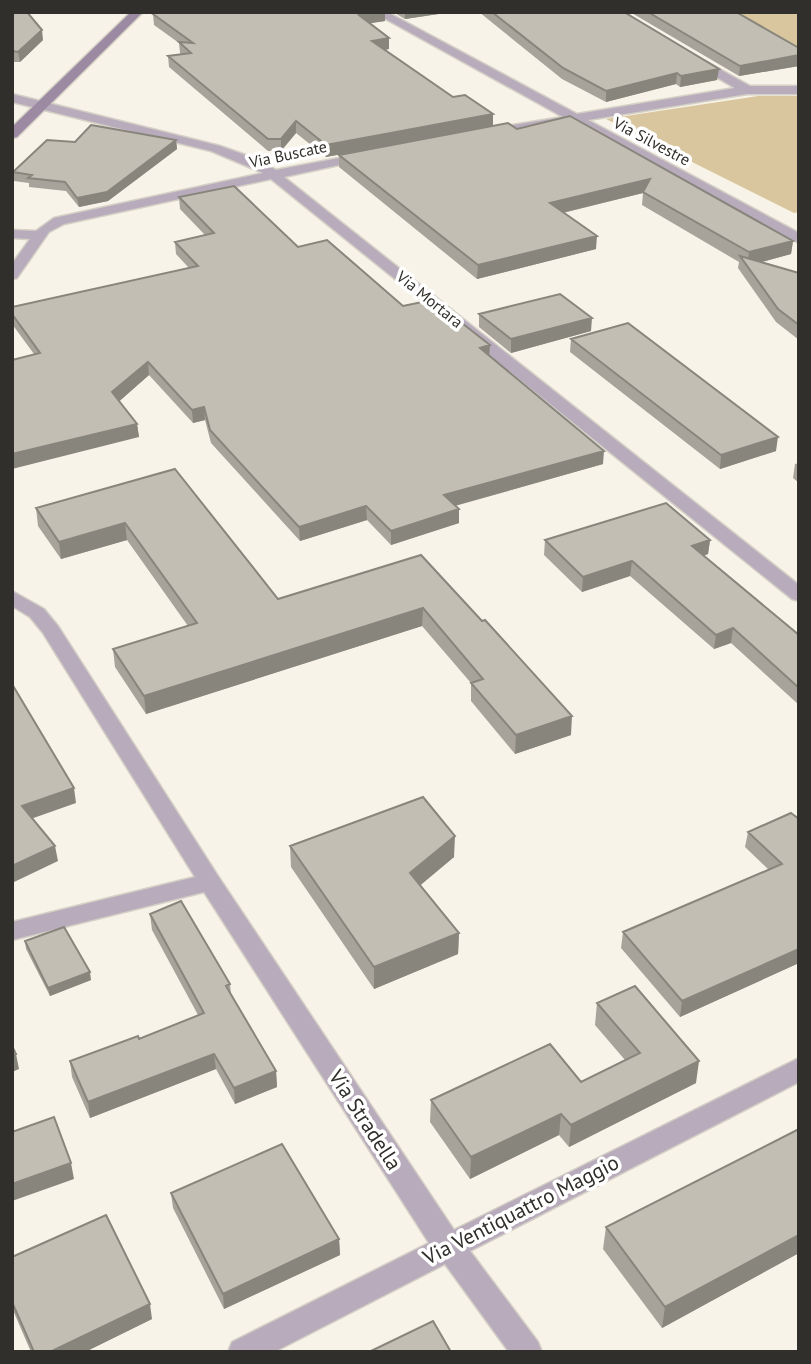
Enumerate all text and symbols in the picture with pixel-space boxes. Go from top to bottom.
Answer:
street label: Via Silvestre [609,112,694,170]
street label: Via Buscate [246,136,329,172]
street label: Via Mortara [392,266,467,332]
street label: Via Stradella [322,1064,408,1175]
street label: Via Ventiquattro Maggio [417,1148,623,1271]

